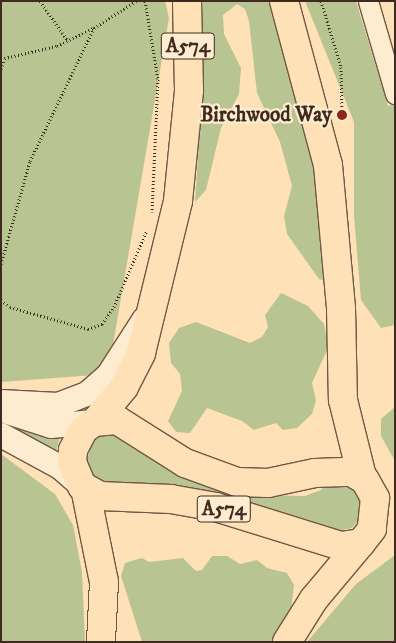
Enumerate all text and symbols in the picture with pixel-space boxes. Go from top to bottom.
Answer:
road number: A574 [160,28,216,64]
place label: Birchwood Way [200,102,332,128]
marker: Birchwood Way [336,109,348,121]
road number: A574 [196,492,252,526]

